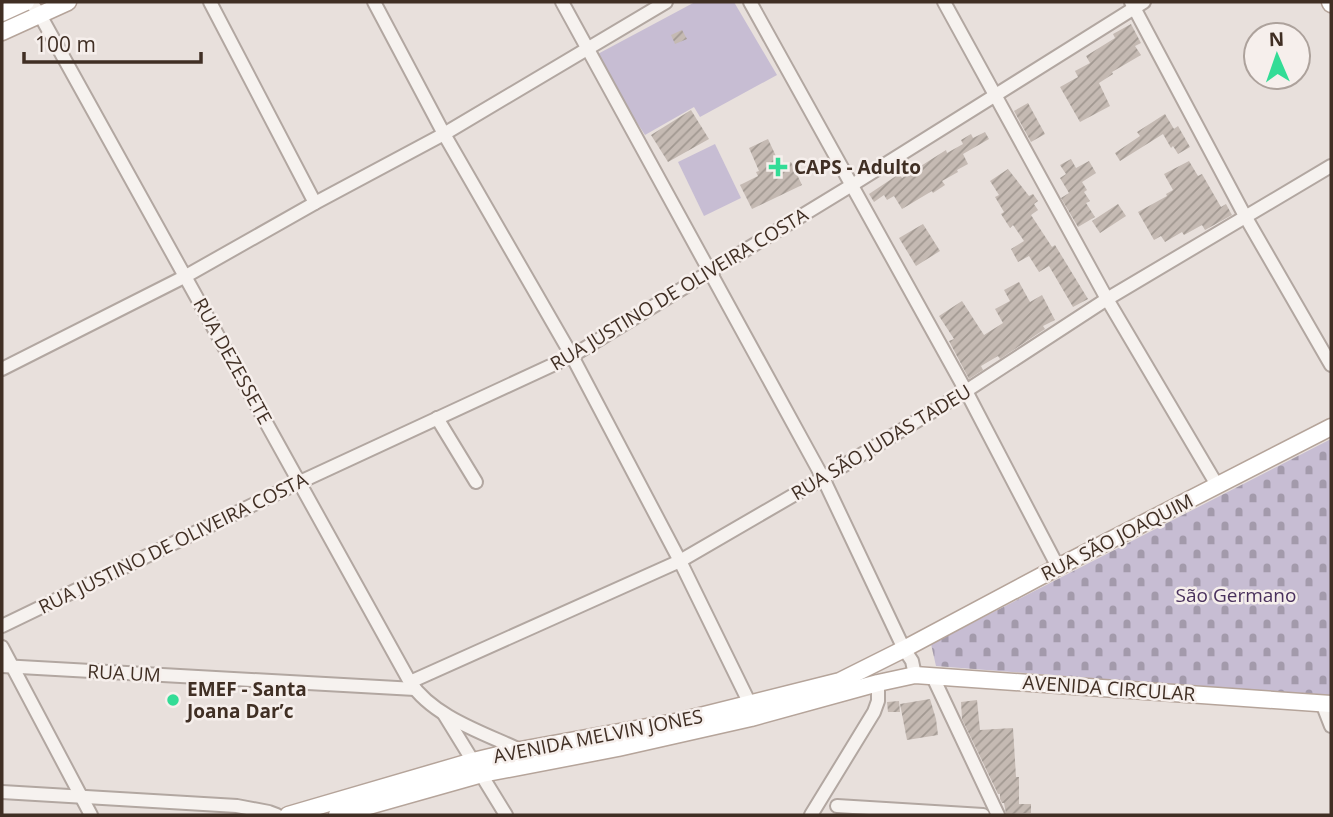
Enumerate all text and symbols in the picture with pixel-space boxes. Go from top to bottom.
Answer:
scale bar [24,21,201,65]
north arrow [1242,21,1312,91]
text: N [1268,26,1285,52]
text: 100 m [35,30,96,58]
place label: CAPS - Adulto [794,154,921,180]
marker: CAPS - Adulto [768,157,788,177]
street label: RUA JUSTINO DE OLIVEIRA COSTA [545,202,813,376]
street label: RUA DEZESSETE [188,293,278,429]
street label: RUA SÃO JUDAS TADEU [786,378,976,506]
street label: RUA JUSTINO DE OLIVEIRA COSTA [34,466,312,620]
street label: RUA SÃO JOAQUIM [1036,487,1198,587]
park label: São Germano [1176,582,1296,608]
street label: RUA UM [87,658,161,688]
street label: AVENIDA CIRCULAR [1022,669,1196,707]
place label: EMEF - Santa Joana Dar’c [185,676,307,724]
marker: EMEF - Santa Joana Dar’c [165,692,181,708]
street label: AVENIDA MELVIN JONES [491,703,705,769]

